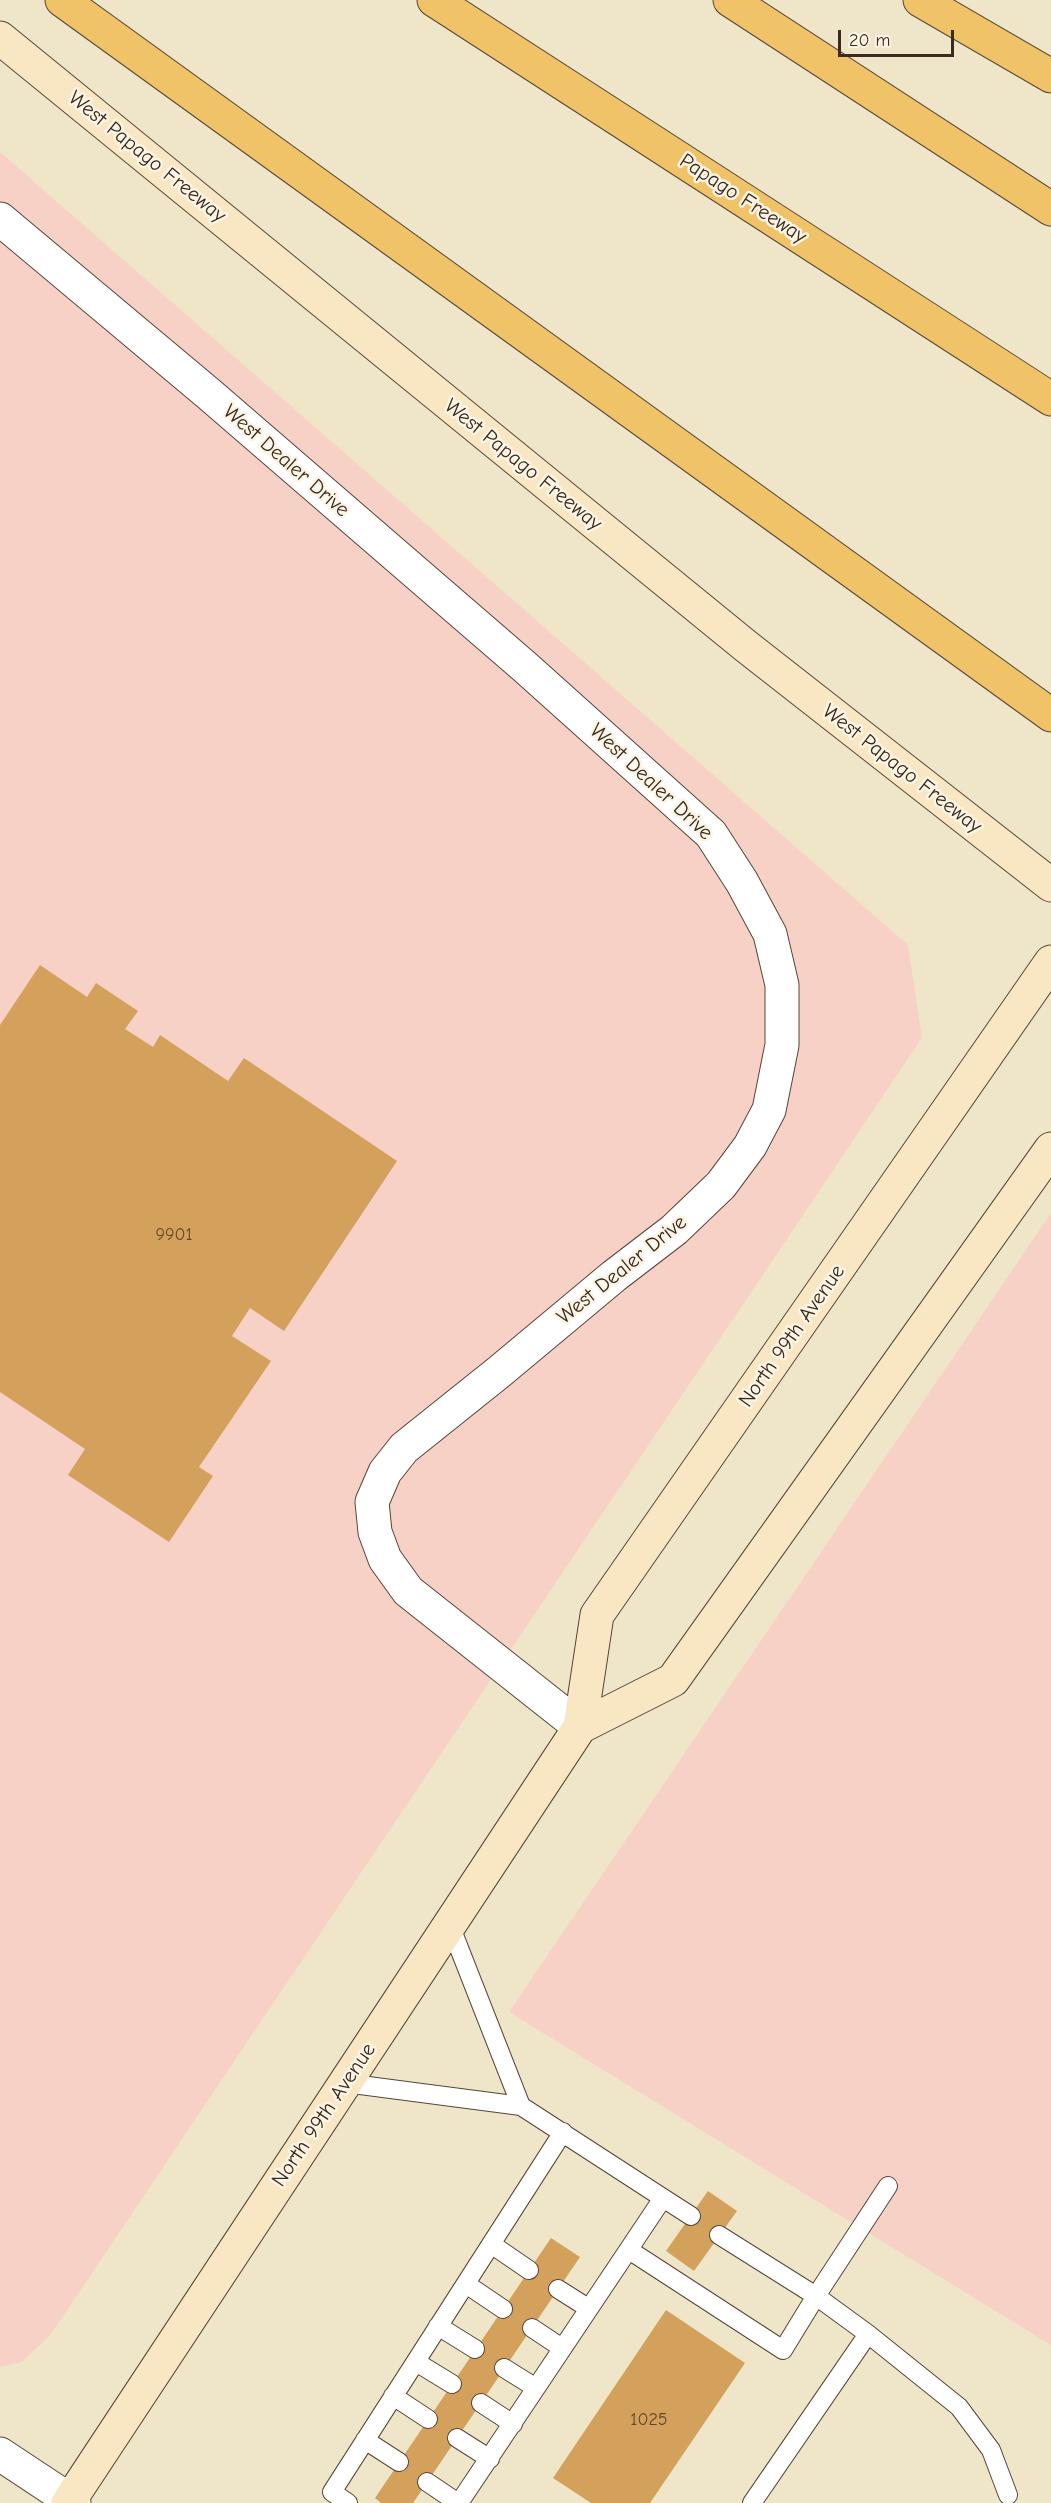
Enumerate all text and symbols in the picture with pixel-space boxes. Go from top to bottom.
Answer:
scale bar [841,18,956,56]
text: 20 m [849,30,890,51]
street label: West Papago Freeway [63,86,231,228]
street label: Papago Freeway [675,149,811,249]
street label: West Papago Freeway [439,394,607,536]
street label: West Dealer Drive [218,399,354,523]
street label: West Papago Freeway [817,699,987,839]
street label: West Dealer Drive [584,718,718,846]
street label: West Dealer Drive [552,1210,692,1330]
house number: 9901 [155,1224,193,1246]
street label: North 99th Avenue [733,1260,851,1412]
street label: North 99th Avenue [267,2038,381,2192]
house number: 1025 [630,2409,668,2431]

